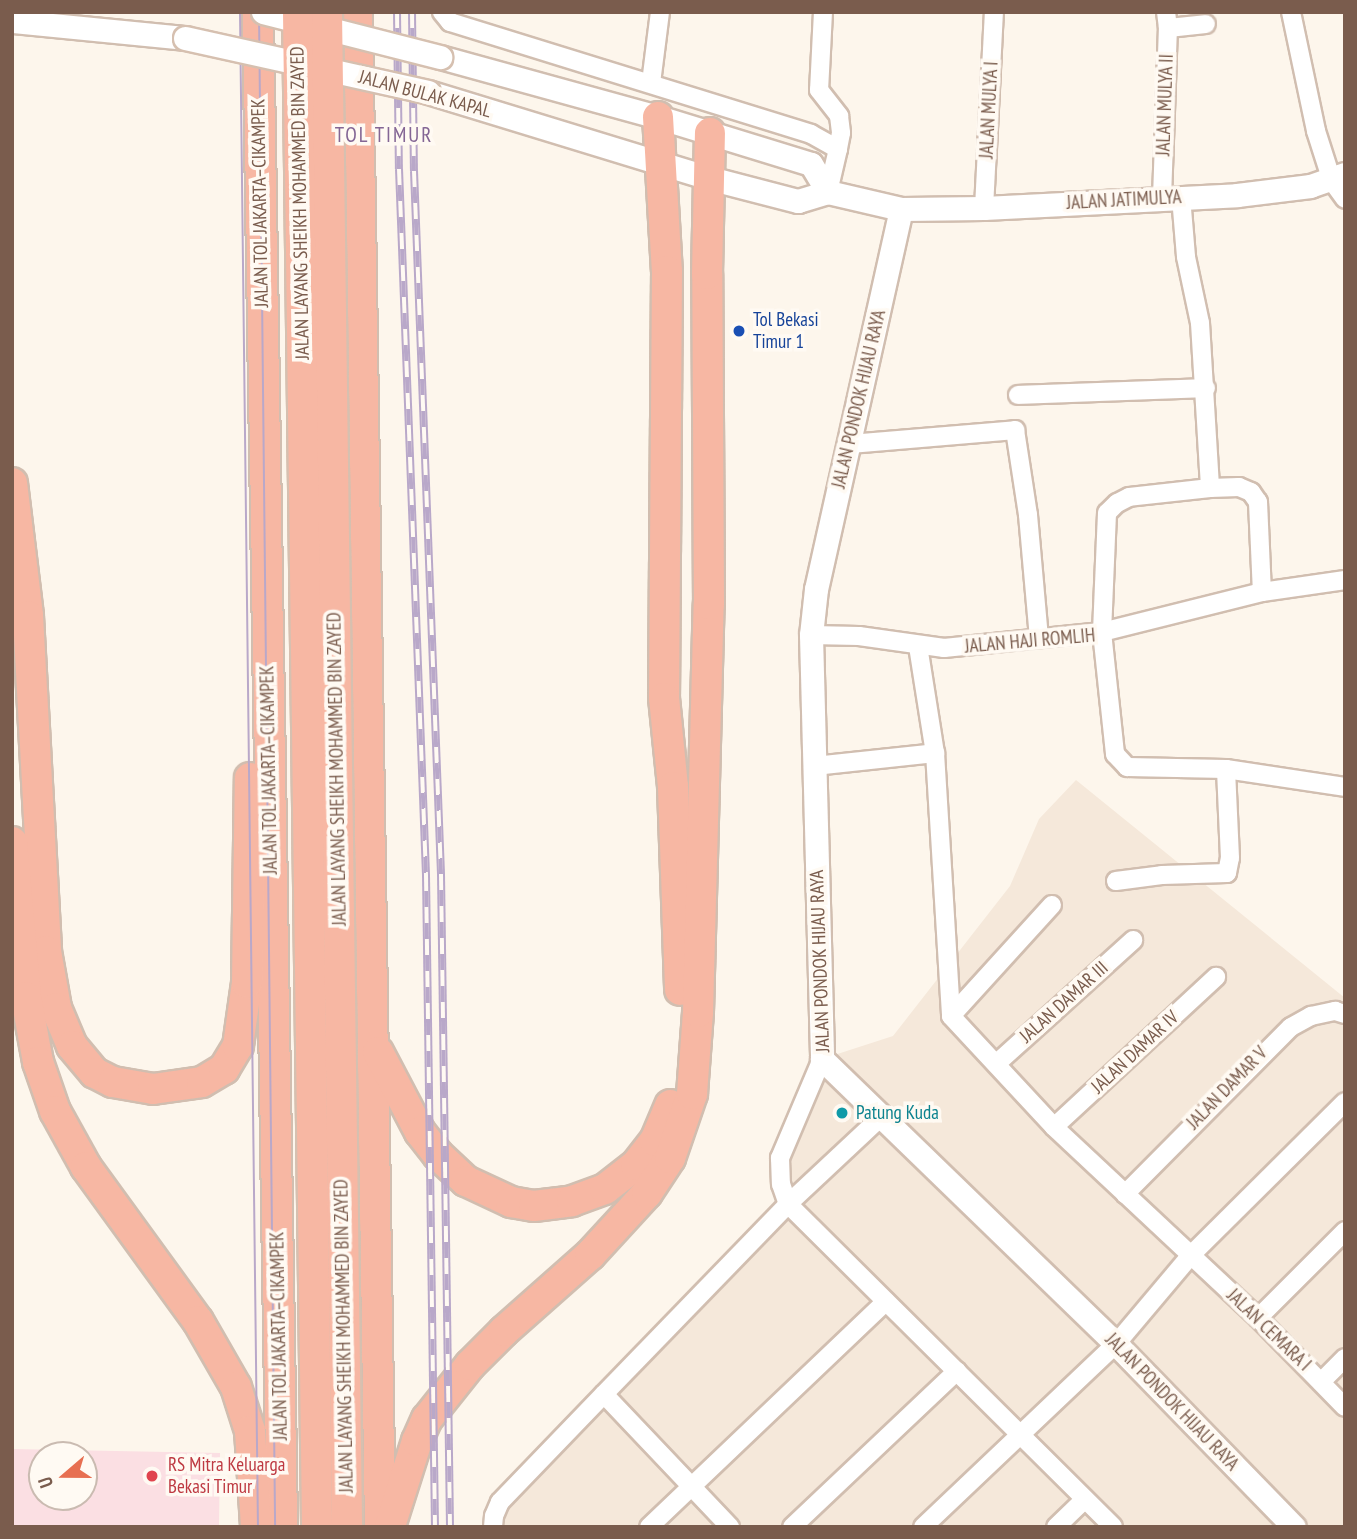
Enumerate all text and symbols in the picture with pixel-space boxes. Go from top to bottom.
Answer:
street label: JALAN LAYANG SHEIKH MOHAMMED BIN ZAYED [286,46,314,360]
street label: JALAN MULYA II [1152,53,1178,157]
street label: JALAN MULYA I [975,60,1003,160]
street label: JALAN BULAK KAPAL [356,65,494,123]
street label: JALAN TOL JAKARTA–CIKAMPEK [247,98,273,308]
district label: TOL TIMUR [335,122,433,148]
street label: JALAN JATIMULYA [1066,186,1182,214]
street label: JALAN PONDOK HIJAU RAYA [827,307,891,491]
place label: Tol Bekasi Timur 1 [753,309,819,353]
marker: Tol Bekasi Timur 1 [731,323,747,339]
street label: JALAN LAYANG SHEIKH MOHAMMED BIN ZAYED [323,612,351,926]
street label: JALAN HAJI ROMLIH [964,624,1096,658]
street label: JALAN TOL JAKARTA–CIKAMPEK [256,665,282,875]
street label: JALAN PONDOK HIJAU RAYA [805,869,835,1053]
street label: JALAN DAMAR III [1015,956,1113,1048]
street label: JALAN DAMAR IV [1087,1006,1183,1098]
street label: JALAN DAMAR V [1182,1042,1272,1134]
place label: Patung Kuda [856,1102,939,1124]
marker: Patung Kuda [834,1105,850,1121]
street label: JALAN LAYANG SHEIKH MOHAMMED BIN ZAYED [330,1179,358,1493]
street label: JALAN TOL JAKARTA–CIKAMPEK [266,1231,292,1441]
street label: JALAN CEMARA I [1222,1284,1316,1376]
street label: JALAN PONDOK HIJAU RAYA [1100,1328,1244,1476]
north arrow [28,1441,98,1511]
place label: RS Mitra Keluarga Bekasi Timur [168,1454,285,1498]
marker: RS Mitra Keluarga Bekasi Timur [142,1466,162,1486]
text: U [32,1474,58,1491]

